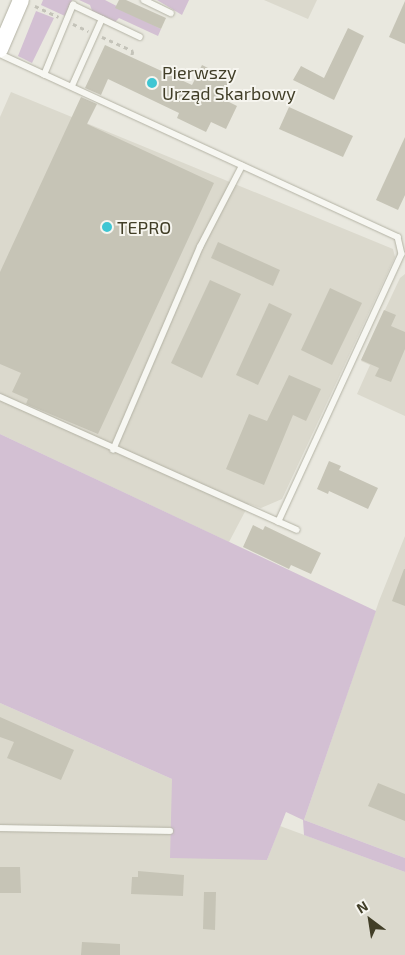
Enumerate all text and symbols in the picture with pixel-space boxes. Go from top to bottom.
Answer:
place label: Pierwszy Urząd Skarbowy [162,62,296,104]
marker: Pierwszy Urząd Skarbowy [146,77,158,89]
place label: TEPRO [117,216,171,238]
marker: TEPRO [101,221,113,233]
north arrow [345,895,395,945]
text: N [353,897,371,917]

